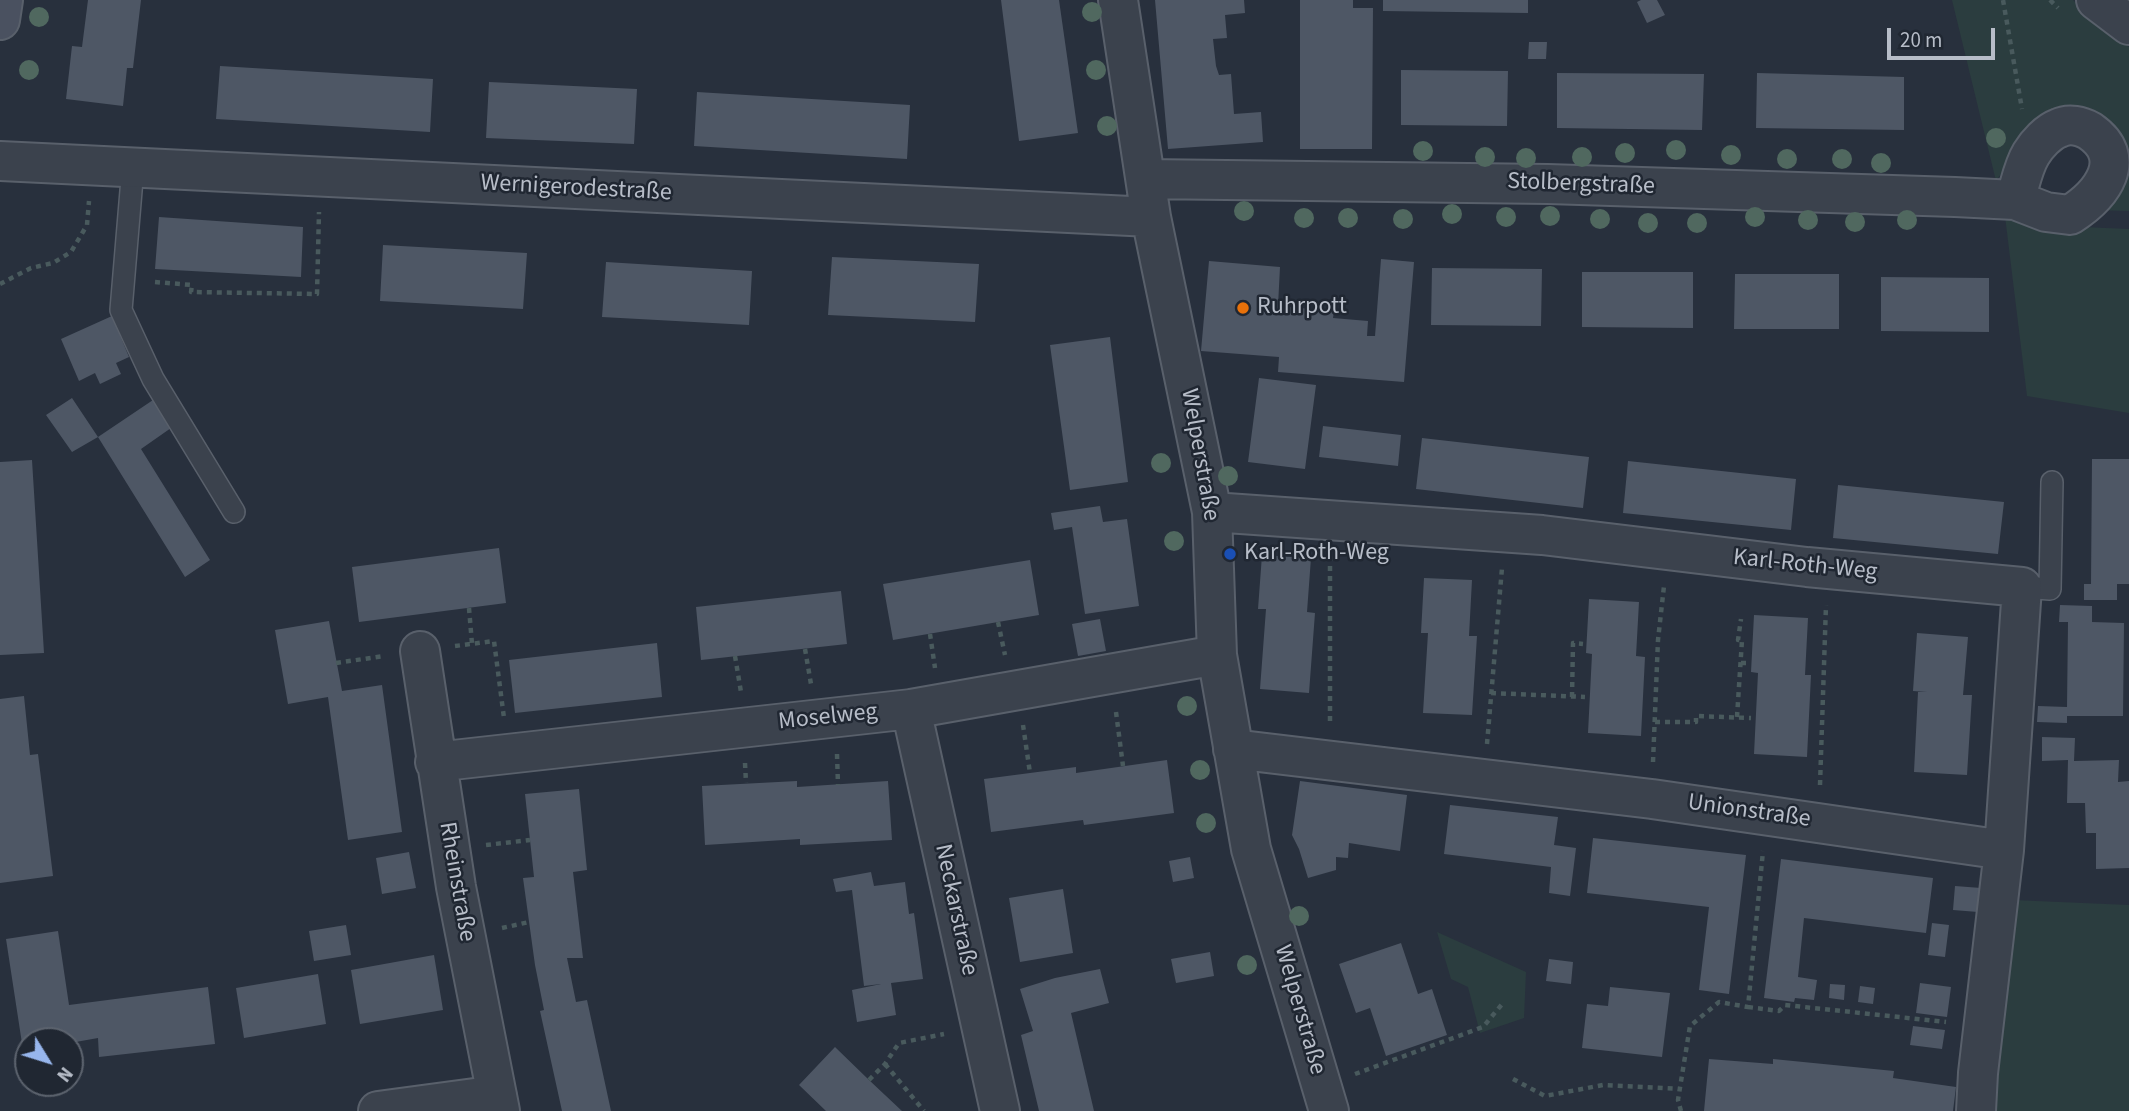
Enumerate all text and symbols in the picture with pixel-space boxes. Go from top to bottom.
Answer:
scale bar [1891,14,2000,58]
text: 20 m [1900,25,1942,55]
street label: Stolbergstraße [1507,168,1655,202]
street label: Wernigerodestraße [480,170,672,208]
place label: Ruhrpott [1257,294,1347,322]
marker: Ruhrpott [1235,300,1251,316]
street label: Welperstraße [1173,387,1225,523]
place label: Karl-Roth-Weg [1244,540,1389,568]
street label: Karl-Roth-Weg [1731,544,1879,588]
marker: Karl-Roth-Weg [1222,546,1238,562]
street label: Moselweg [777,698,879,738]
street label: Unionstraße [1686,789,1812,835]
street label: Rheinstraße [431,820,481,944]
street label: Neckarstraße [927,842,983,978]
street label: Welperstraße [1267,942,1331,1078]
north arrow [14,1027,84,1097]
text: N [50,1061,79,1087]

